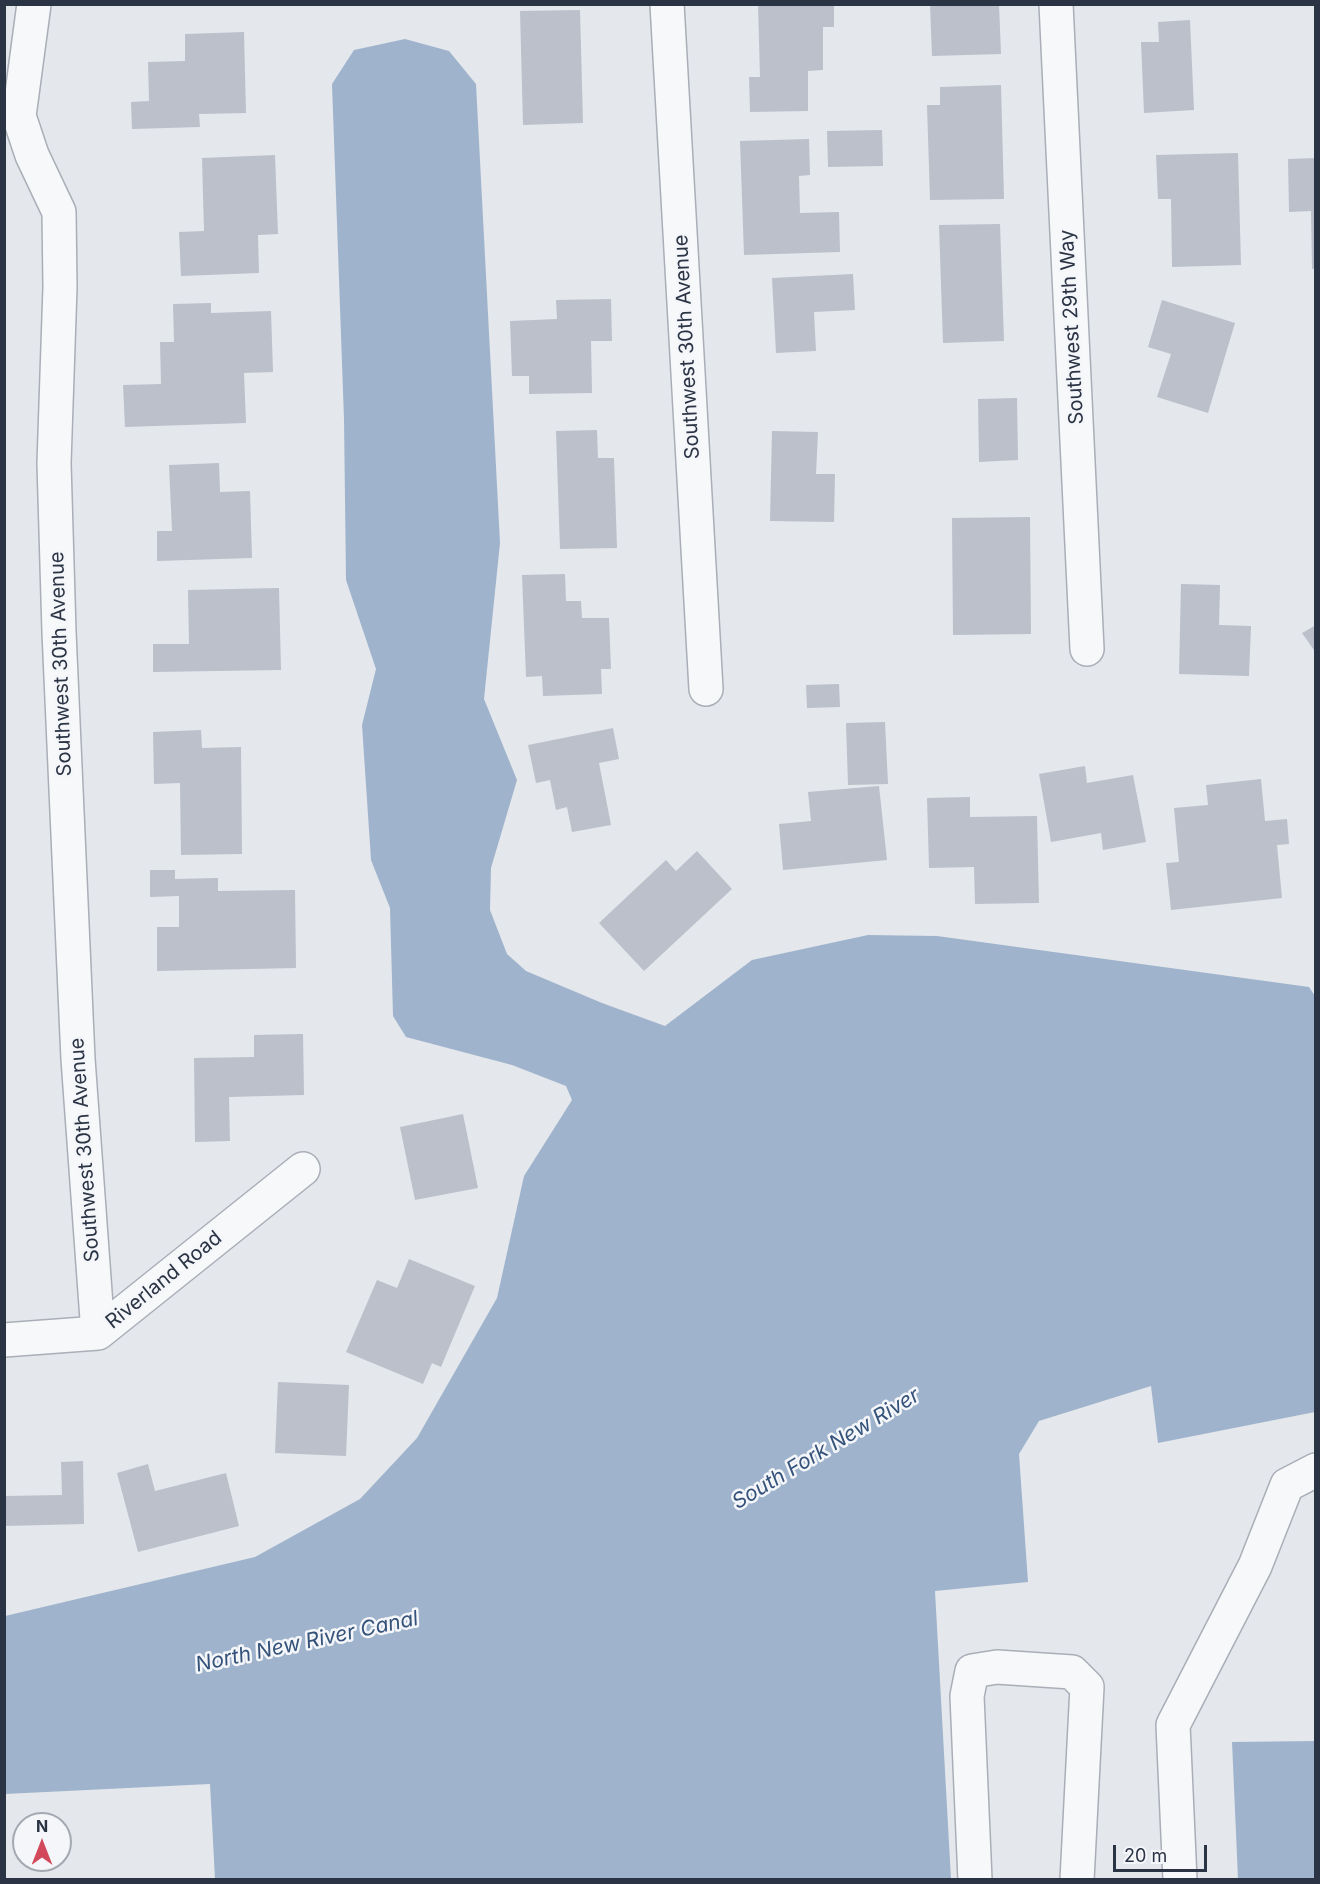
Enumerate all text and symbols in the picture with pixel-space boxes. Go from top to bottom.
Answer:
street label: Southwest 29th Way [1055,229,1089,425]
street label: Southwest 30th Avenue [669,234,705,460]
street label: Southwest 30th Avenue [45,551,77,777]
street label: Southwest 30th Avenue [65,1037,105,1263]
street label: Riverland Road [101,1226,227,1334]
water label: South Fork New River [728,1383,924,1515]
water label: North New River Canal [193,1606,421,1678]
north arrow [12,1812,72,1872]
text: N [36,1816,48,1836]
scale bar [1116,1833,1210,1871]
text: 20 m [1124,1845,1167,1866]

